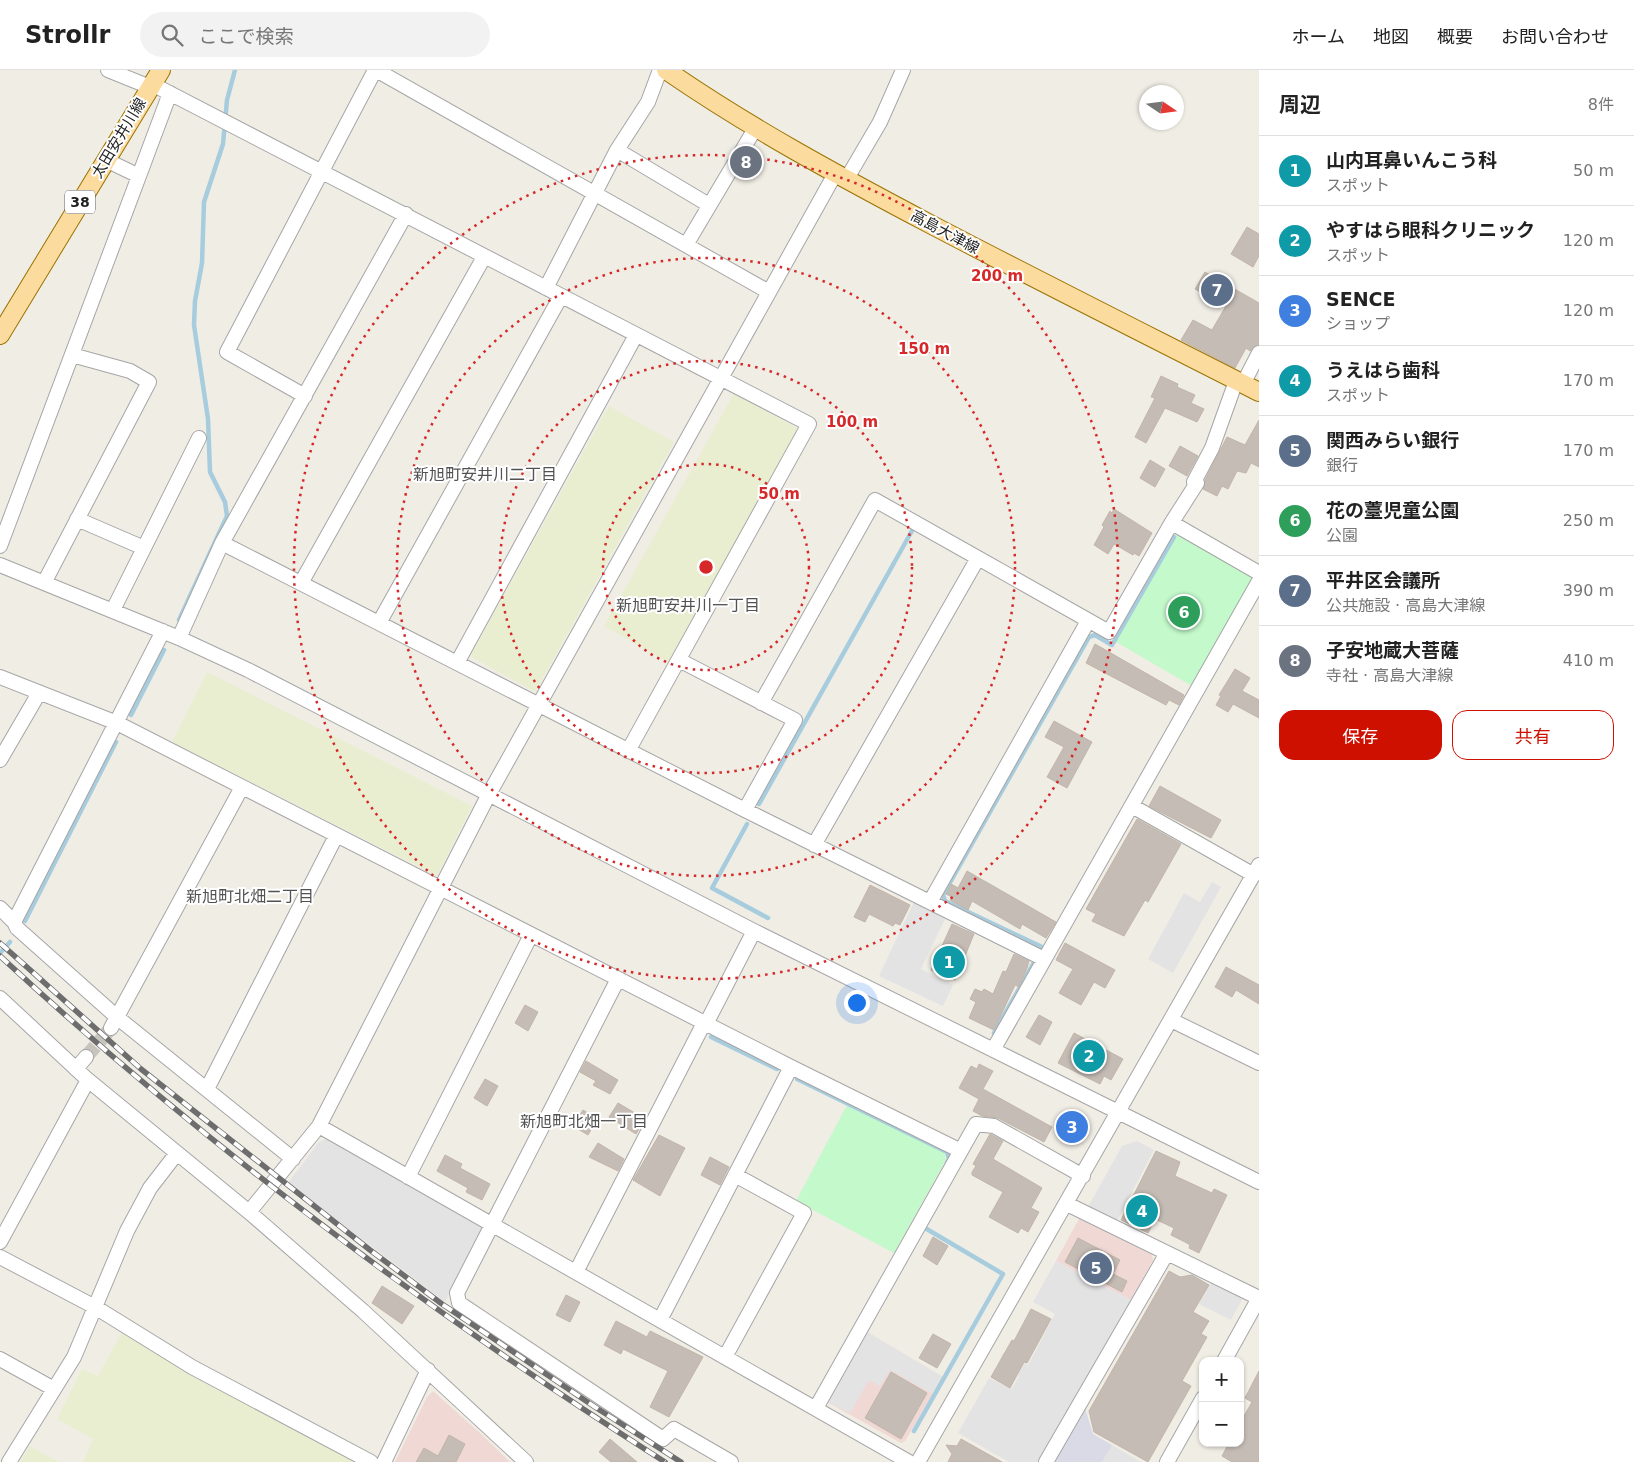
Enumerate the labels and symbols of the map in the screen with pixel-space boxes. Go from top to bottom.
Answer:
north arrow [1139,85,1184,130]
street label: 太田安井川線 [88,95,150,181]
pin: 8 [730,143,762,181]
road number: 38 [65,190,95,214]
street label: 高島大津線 [908,206,982,258]
text: 200 m [971,267,1023,285]
pin: 7 [1201,271,1233,309]
text: 150 m [898,340,950,358]
text: 100 m [826,413,878,431]
district label: 新旭町安井川二丁目 [413,465,557,484]
text: 50 m [758,485,800,503]
centre of rings [697,558,715,576]
pin: 6 [1168,593,1200,631]
district label: 新旭町安井川一丁目 [616,596,760,615]
district label: 新旭町北畑二丁目 [186,887,314,906]
pin: 1 [933,943,965,981]
your location [844,990,870,1016]
pin: 2 [1073,1037,1105,1075]
pin: 3 [1056,1108,1088,1146]
district label: 新旭町北畑一丁目 [520,1112,648,1131]
pin: 4 [1126,1192,1158,1230]
pin: 5 [1080,1249,1112,1287]

